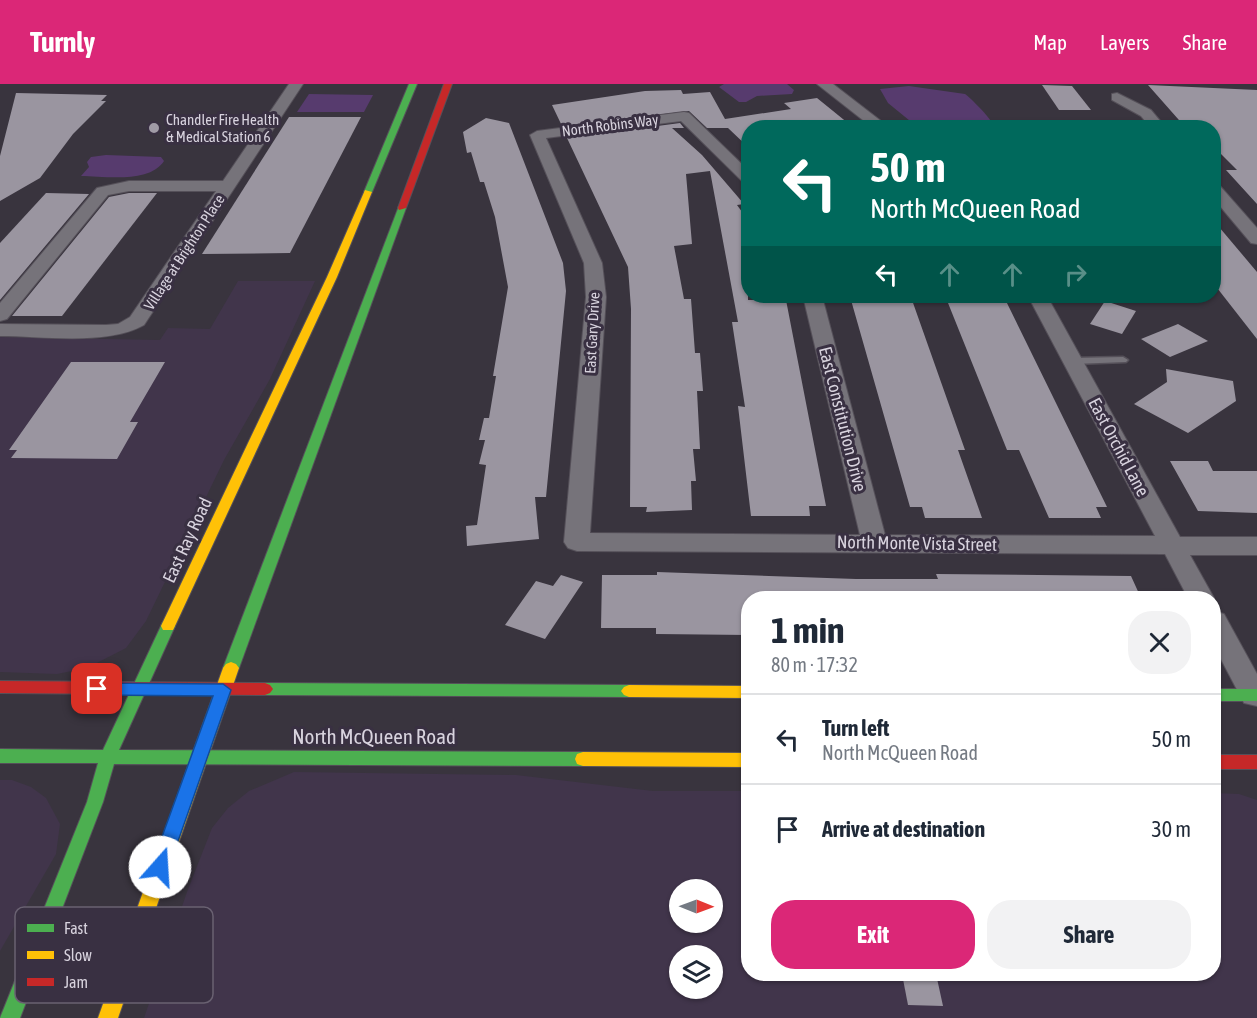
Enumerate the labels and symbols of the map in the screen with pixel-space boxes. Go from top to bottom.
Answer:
place label: Chandler Fire Health & Medical Station 6 [166,111,279,145]
street label: North Robins Way [561,111,659,139]
marker: Chandler Fire Health & Medical Station 6 [147,121,161,135]
street label: Village at Brighton Place [140,191,228,313]
street label: East Gary Drive [581,292,603,374]
street label: East Constitution Drive [815,344,871,494]
street label: East Orchid Lane [1084,394,1154,500]
street label: East Ray Road [158,494,216,586]
street label: North Monte Vista Street [837,531,997,555]
pin [71,663,122,714]
street label: North McQueen Road [292,724,456,748]
position arrow [128,835,192,899]
north arrow [669,879,723,933]
legend [15,907,213,1003]
text: Fast [64,919,88,937]
text: Slow [64,946,92,964]
text: Jam [64,973,88,991]

